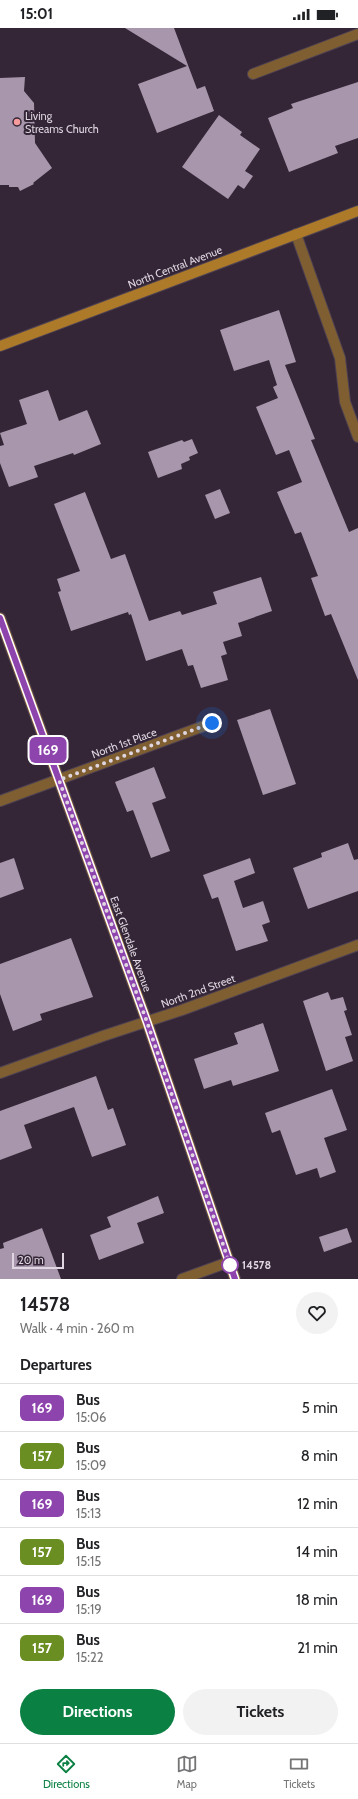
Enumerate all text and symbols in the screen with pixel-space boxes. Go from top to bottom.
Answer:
text: 15:01 [20,5,53,23]
place label: Living Streams Church [25,109,99,136]
marker: Living Streams Church [12,117,22,127]
street label: North Central Avenue [126,242,224,291]
your location [202,713,222,733]
street label: North 1st Place [90,725,159,761]
line badge: 169 [25,737,71,763]
text: 169 [38,741,58,759]
street label: East Glendale Avenue [107,894,155,994]
street label: North 2nd Street [159,971,237,1011]
scale bar [12,1251,64,1270]
text: 20 m [18,1253,44,1267]
marker: 14578 [221,1256,239,1274]
place label: 14578 [242,1258,271,1272]
button: heart [296,1292,338,1334]
text: 14578 [20,1293,70,1316]
text: Walk · 4 min · 260 m [20,1320,134,1336]
text: Departures [20,1356,92,1374]
text: Bus [76,1391,100,1409]
text: 169 [32,1399,52,1417]
text: 5 min [302,1399,338,1417]
text: 15:06 [76,1409,106,1425]
text: Bus [76,1439,100,1457]
text: 157 [32,1447,52,1465]
text: 8 min [301,1447,338,1465]
text: 15:09 [76,1457,106,1473]
text: Bus [76,1487,100,1505]
text: 169 [32,1495,52,1513]
text: 12 min [297,1495,338,1513]
text: 15:13 [76,1505,101,1521]
text: Bus [76,1535,100,1553]
text: 157 [32,1543,52,1561]
text: 14 min [296,1543,338,1561]
text: 15:15 [76,1553,101,1569]
text: Bus [76,1583,100,1601]
text: 169 [32,1591,52,1609]
text: 18 min [296,1591,338,1609]
text: 15:19 [76,1601,102,1617]
text: Bus [76,1631,100,1649]
text: 157 [32,1639,52,1657]
text: 21 min [297,1639,338,1657]
text: 15:22 [76,1649,104,1665]
button: Directions [20,1689,175,1735]
button: Tickets [183,1689,338,1735]
tab: Directions [43,1753,90,1791]
tab: Map [176,1753,198,1791]
tab: Tickets [283,1753,315,1791]

